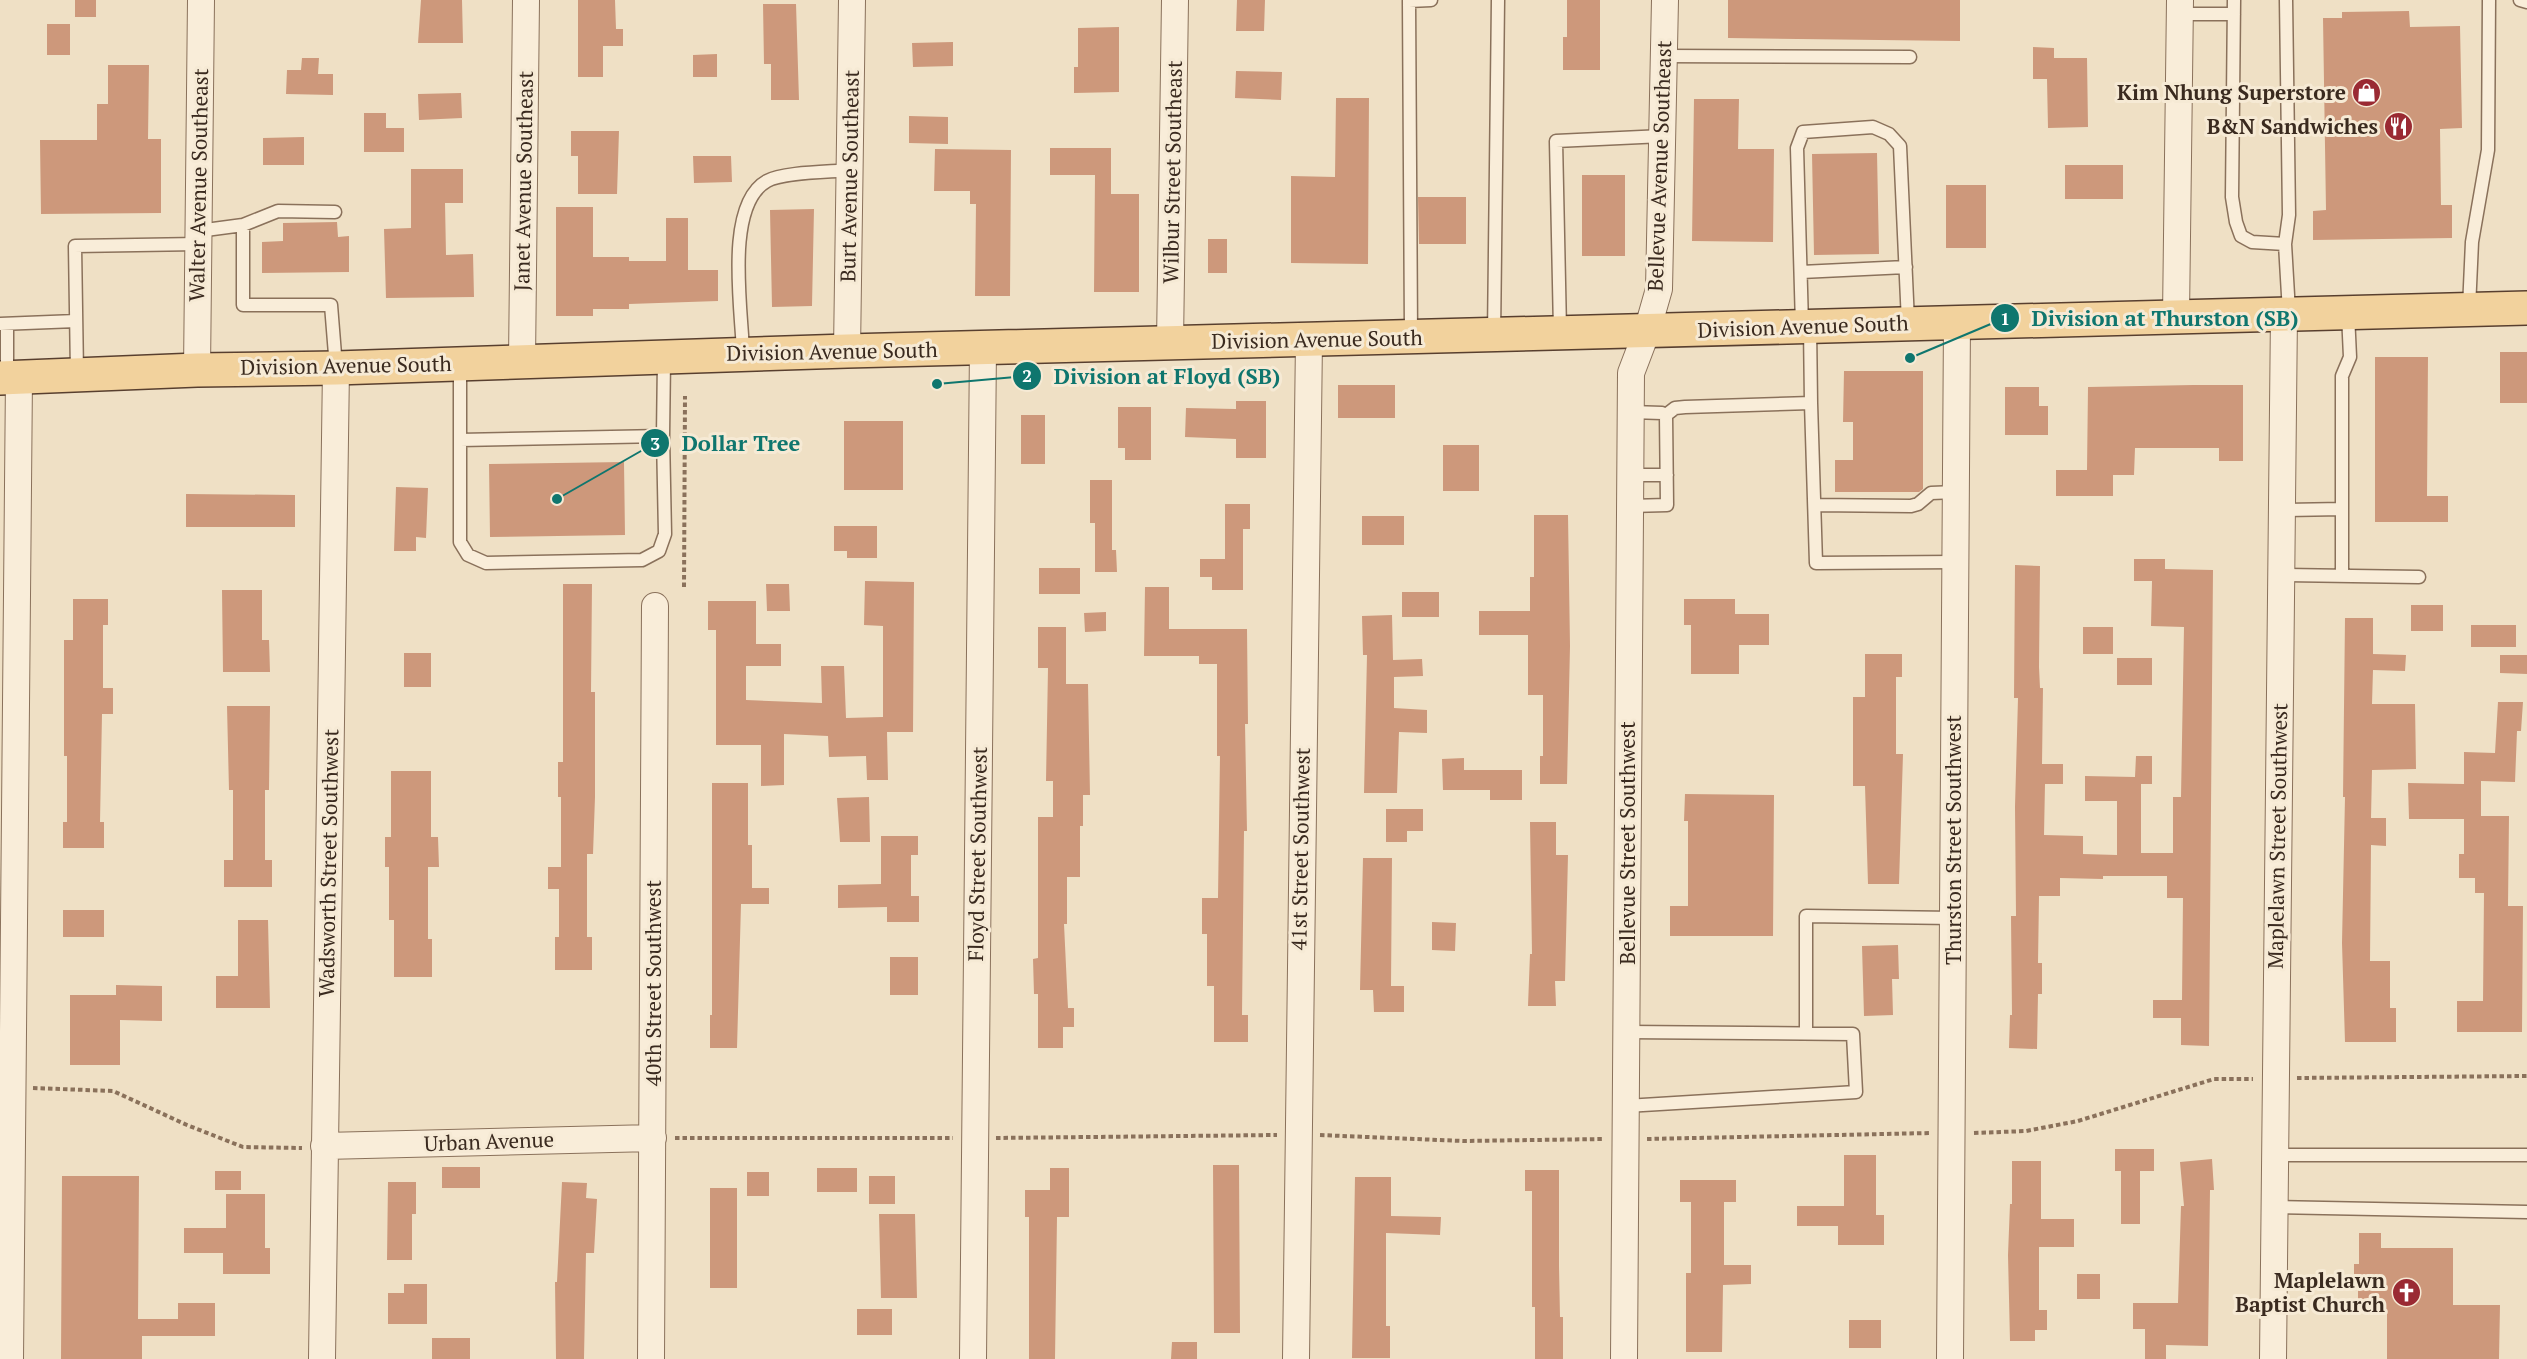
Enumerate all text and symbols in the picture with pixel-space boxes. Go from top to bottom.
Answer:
street label: Bellevue Avenue Southeast [1641,40,1677,292]
street label: Wilbur Street Southeast [1156,60,1188,284]
street label: Walter Avenue Southeast [182,68,214,302]
street label: Burt Avenue Southeast [833,69,865,282]
street label: Janet Avenue Southeast [507,70,539,291]
shop icon: Kim Nhung Superstore [2351,77,2383,109]
place label: Kim Nhung Superstore [2117,78,2346,106]
restaurant icon: B&N Sandwiches [2383,111,2415,143]
place label: B&N Sandwiches [2207,112,2378,140]
callout: Division at Thurston (SB) [1990,298,2310,338]
text: Division at Thurston (SB) [2032,303,2298,332]
text: 1 [2000,306,2010,330]
street label: Division Avenue South [1697,308,1909,344]
street label: Division Avenue South [1211,323,1423,355]
street label: Division Avenue South [726,335,938,367]
street label: Division Avenue South [240,349,452,381]
callout: Division at Floyd (SB) [1012,356,1292,396]
text: Division at Floyd (SB) [1054,361,1280,390]
text: 2 [1022,363,1032,387]
callout: Dollar Tree [640,423,812,463]
text: Dollar Tree [682,428,801,457]
text: 3 [650,431,660,455]
street label: Maplelawn Street Southwest [2261,703,2293,969]
street label: Thurston Street Southwest [1939,715,1967,965]
street label: Bellevue Street Southwest [1613,721,1641,965]
street label: Wadsworth Street Southwest [312,728,344,997]
street label: Floyd Street Southwest [961,746,993,962]
street label: 41st Street Southwest [1284,747,1316,951]
street label: 40th Street Southwest [639,880,667,1086]
street label: Urban Avenue [423,1125,554,1157]
place label: Maplelawn Baptist Church [2235,1266,2386,1318]
church icon: Maplelawn Baptist Church [2390,1277,2422,1309]

